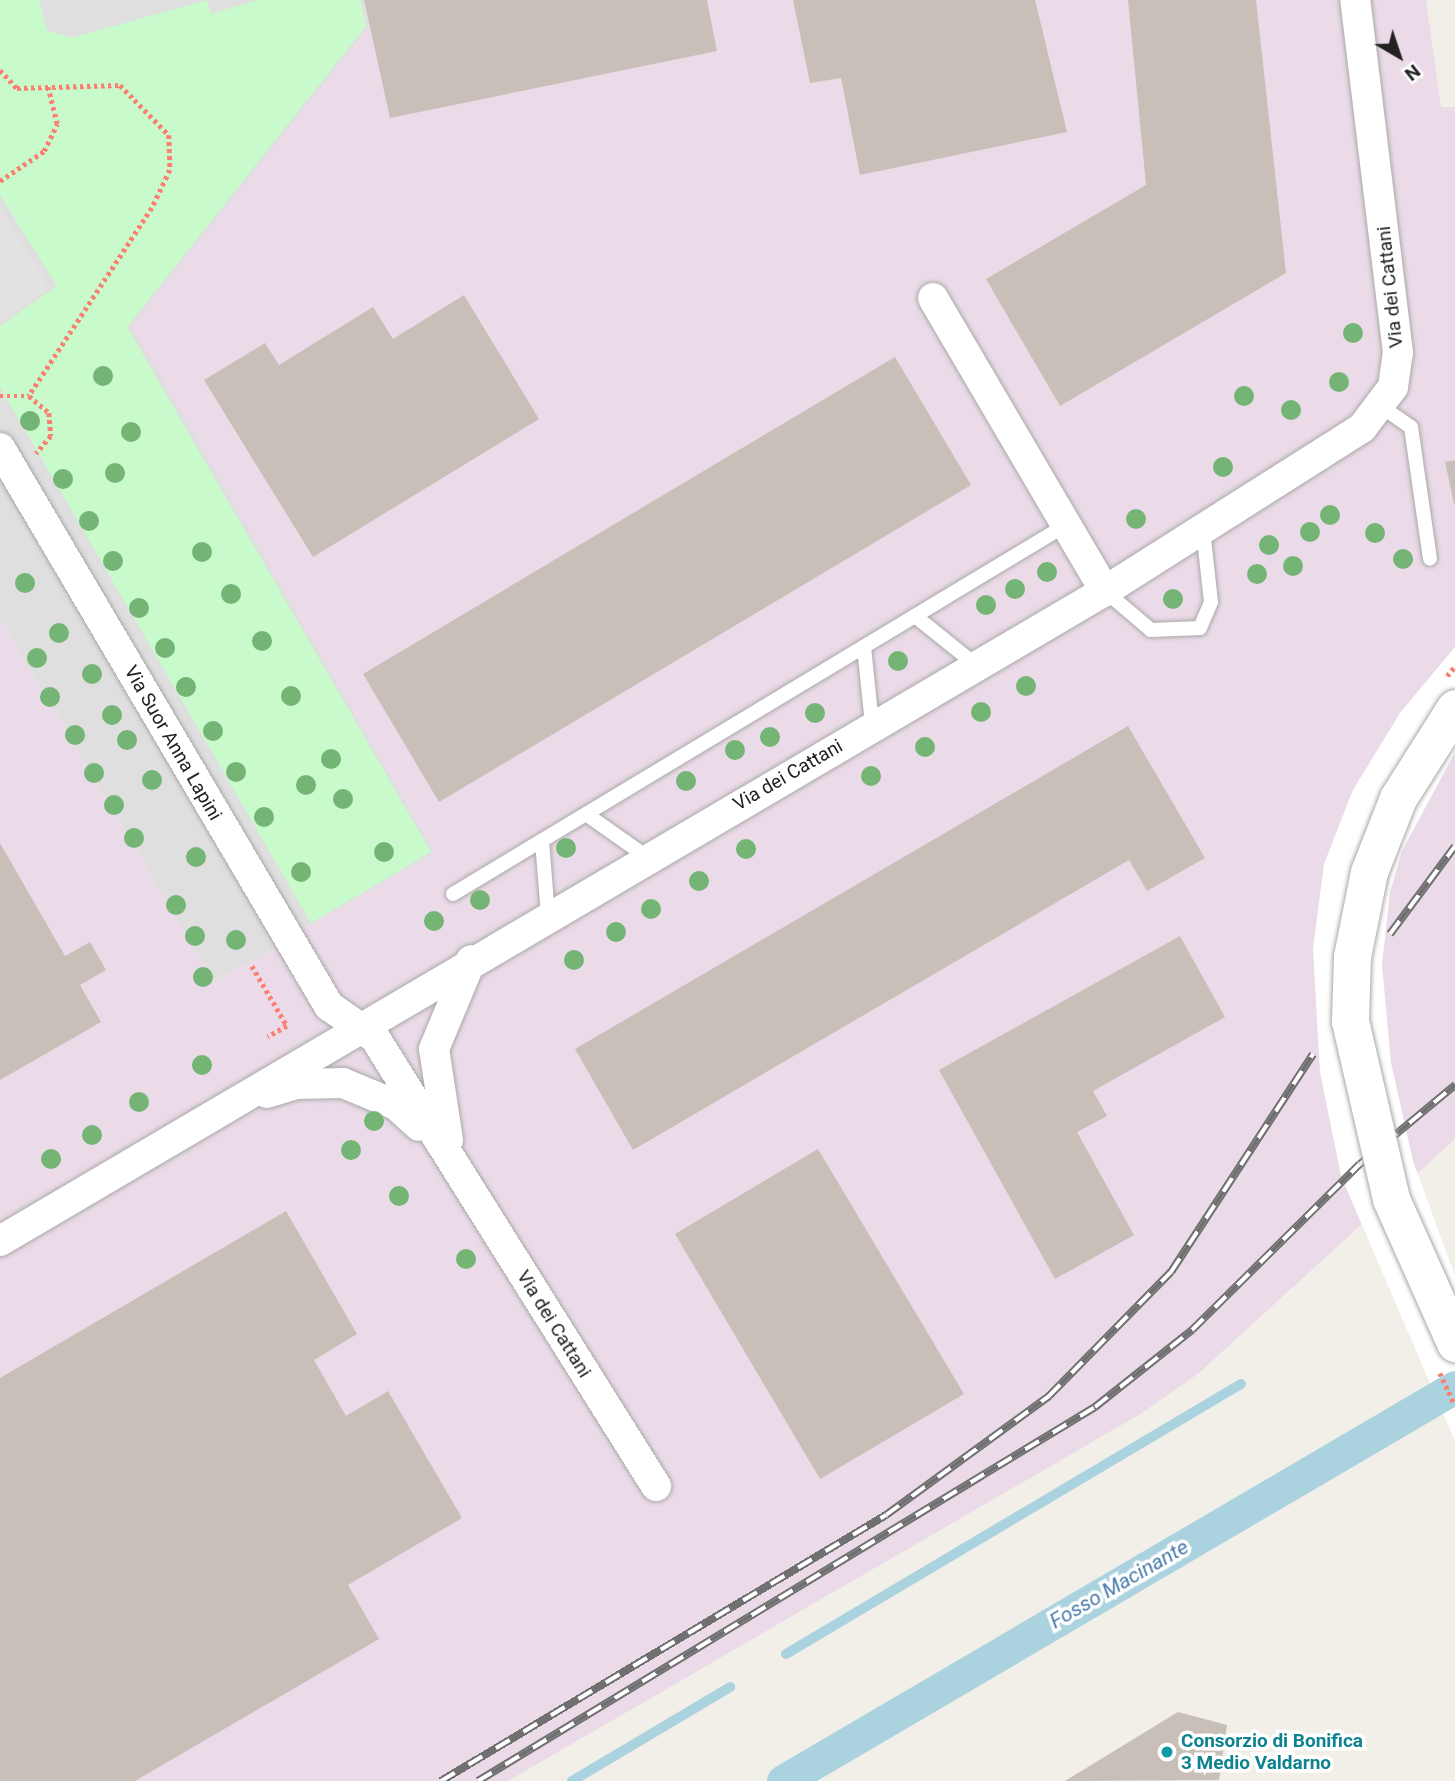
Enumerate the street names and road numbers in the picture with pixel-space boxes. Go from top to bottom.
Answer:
street label: Via dei Cattani [1372,225,1408,349]
street label: Via Suor Anna Lapini [119,662,227,824]
street label: Via dei Cattani [729,735,847,815]
street label: Via dei Cattani [512,1266,596,1382]

